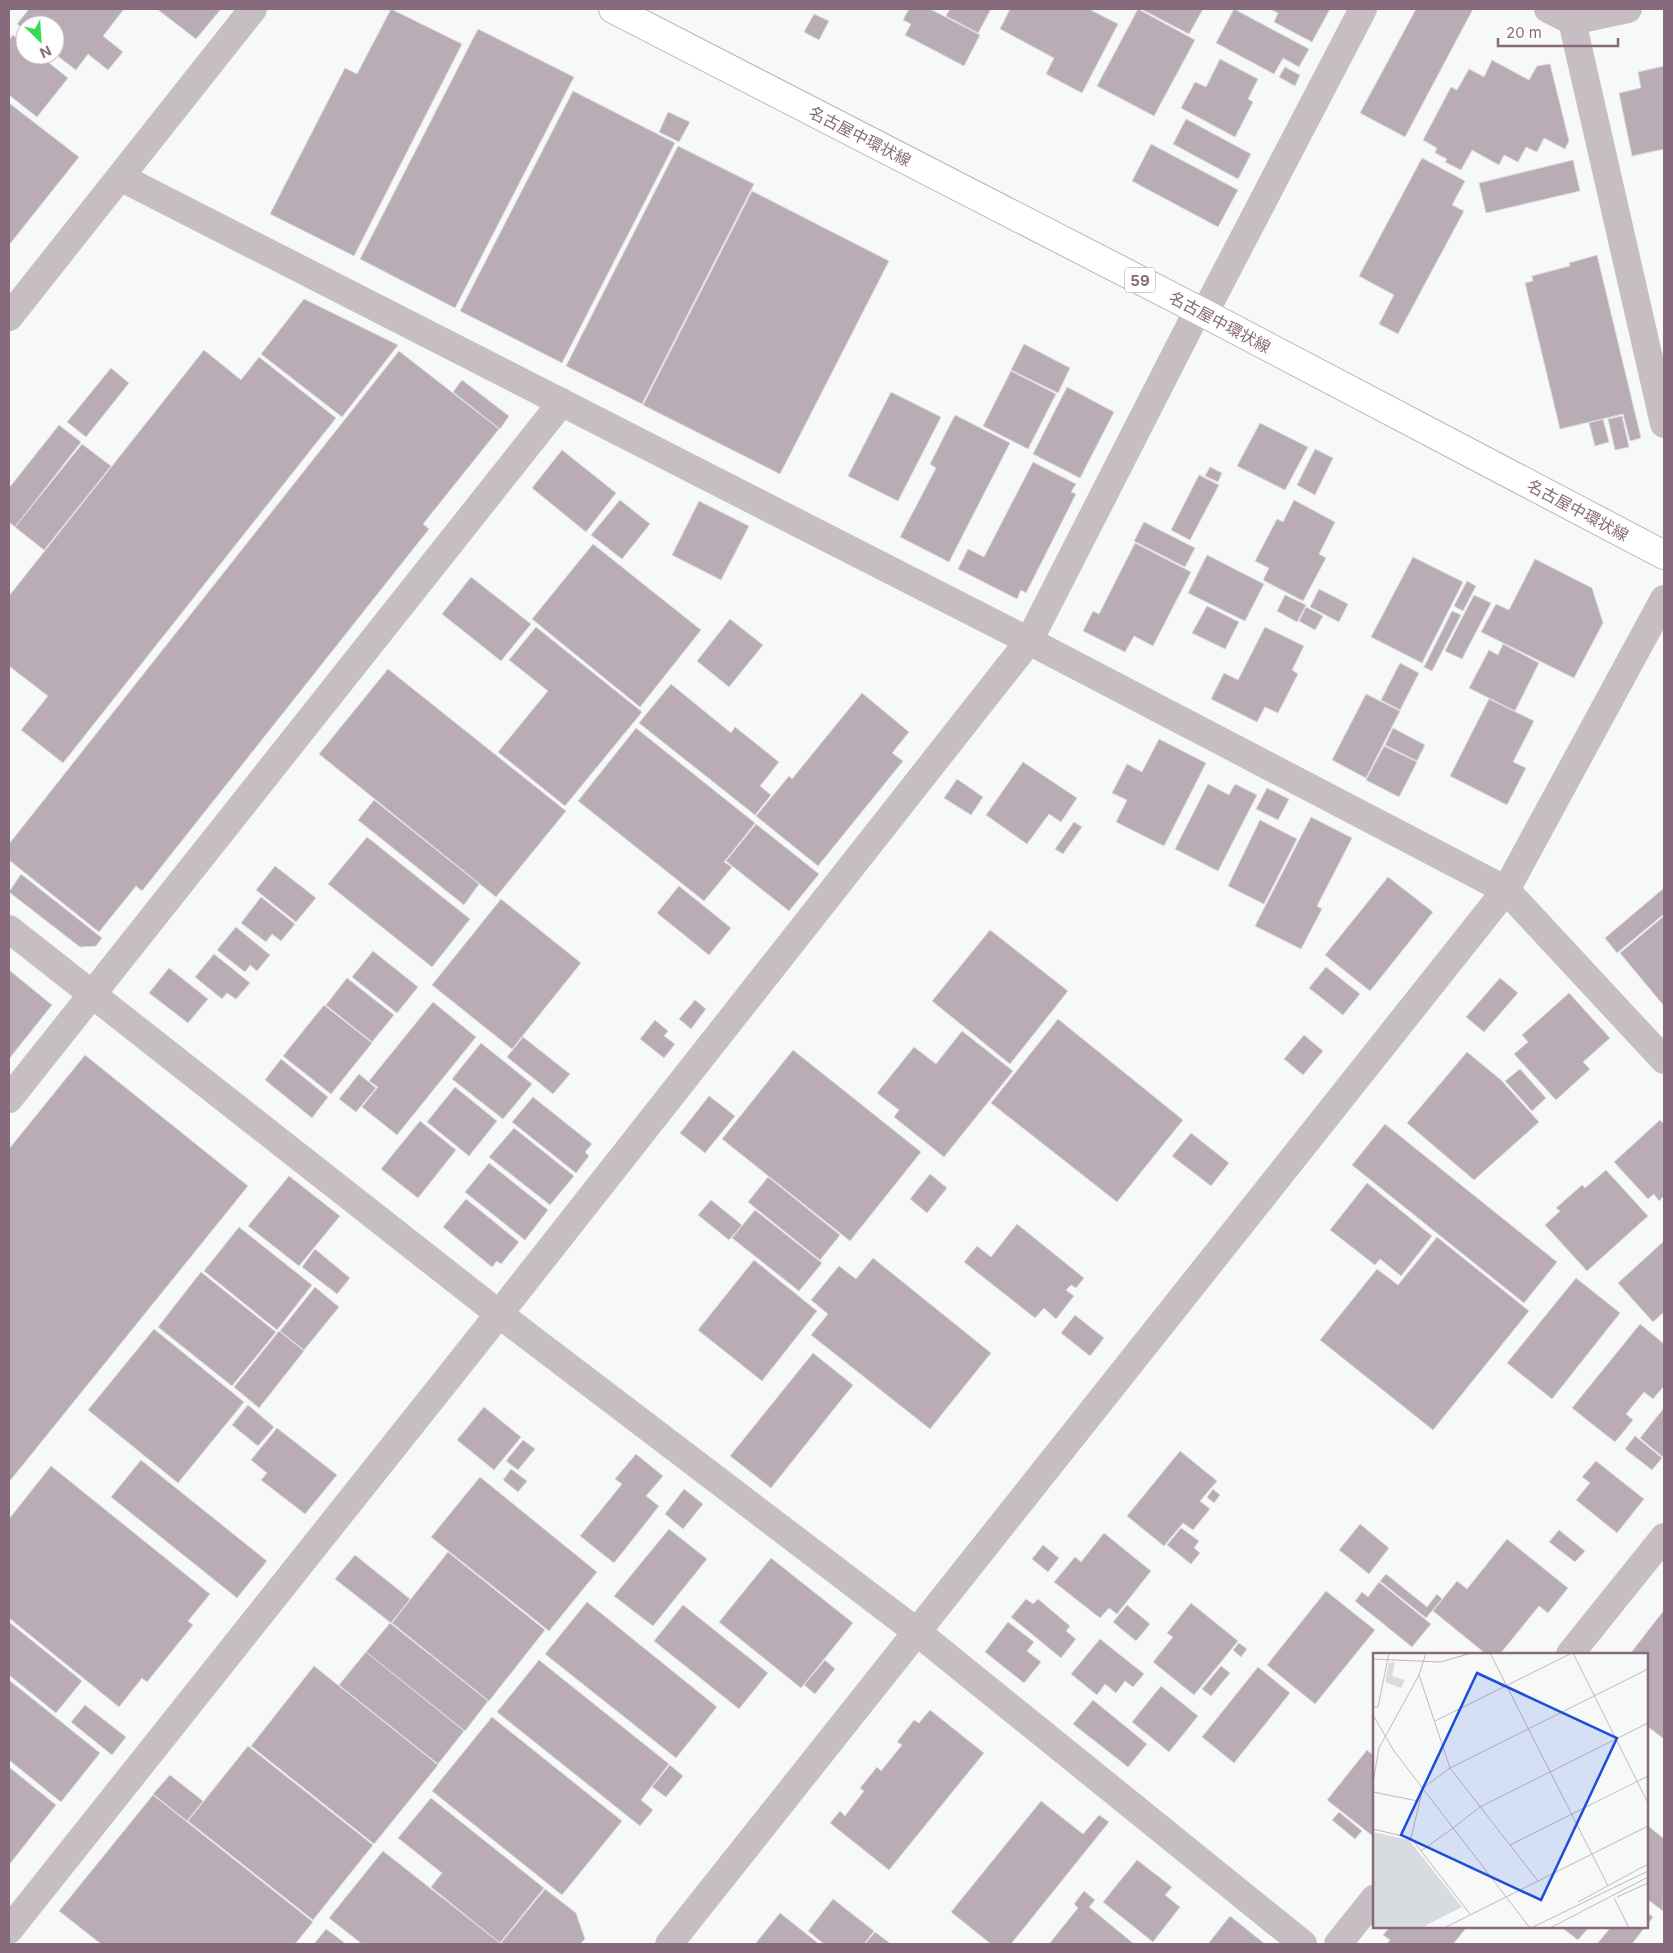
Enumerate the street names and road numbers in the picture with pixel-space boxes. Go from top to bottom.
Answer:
street label: 名古屋中環状線 [806,102,914,170]
road number: 59 [1125,268,1155,292]
street label: 名古屋中環状線 [1166,287,1274,357]
street label: 名古屋中環状線 [1524,475,1632,545]

